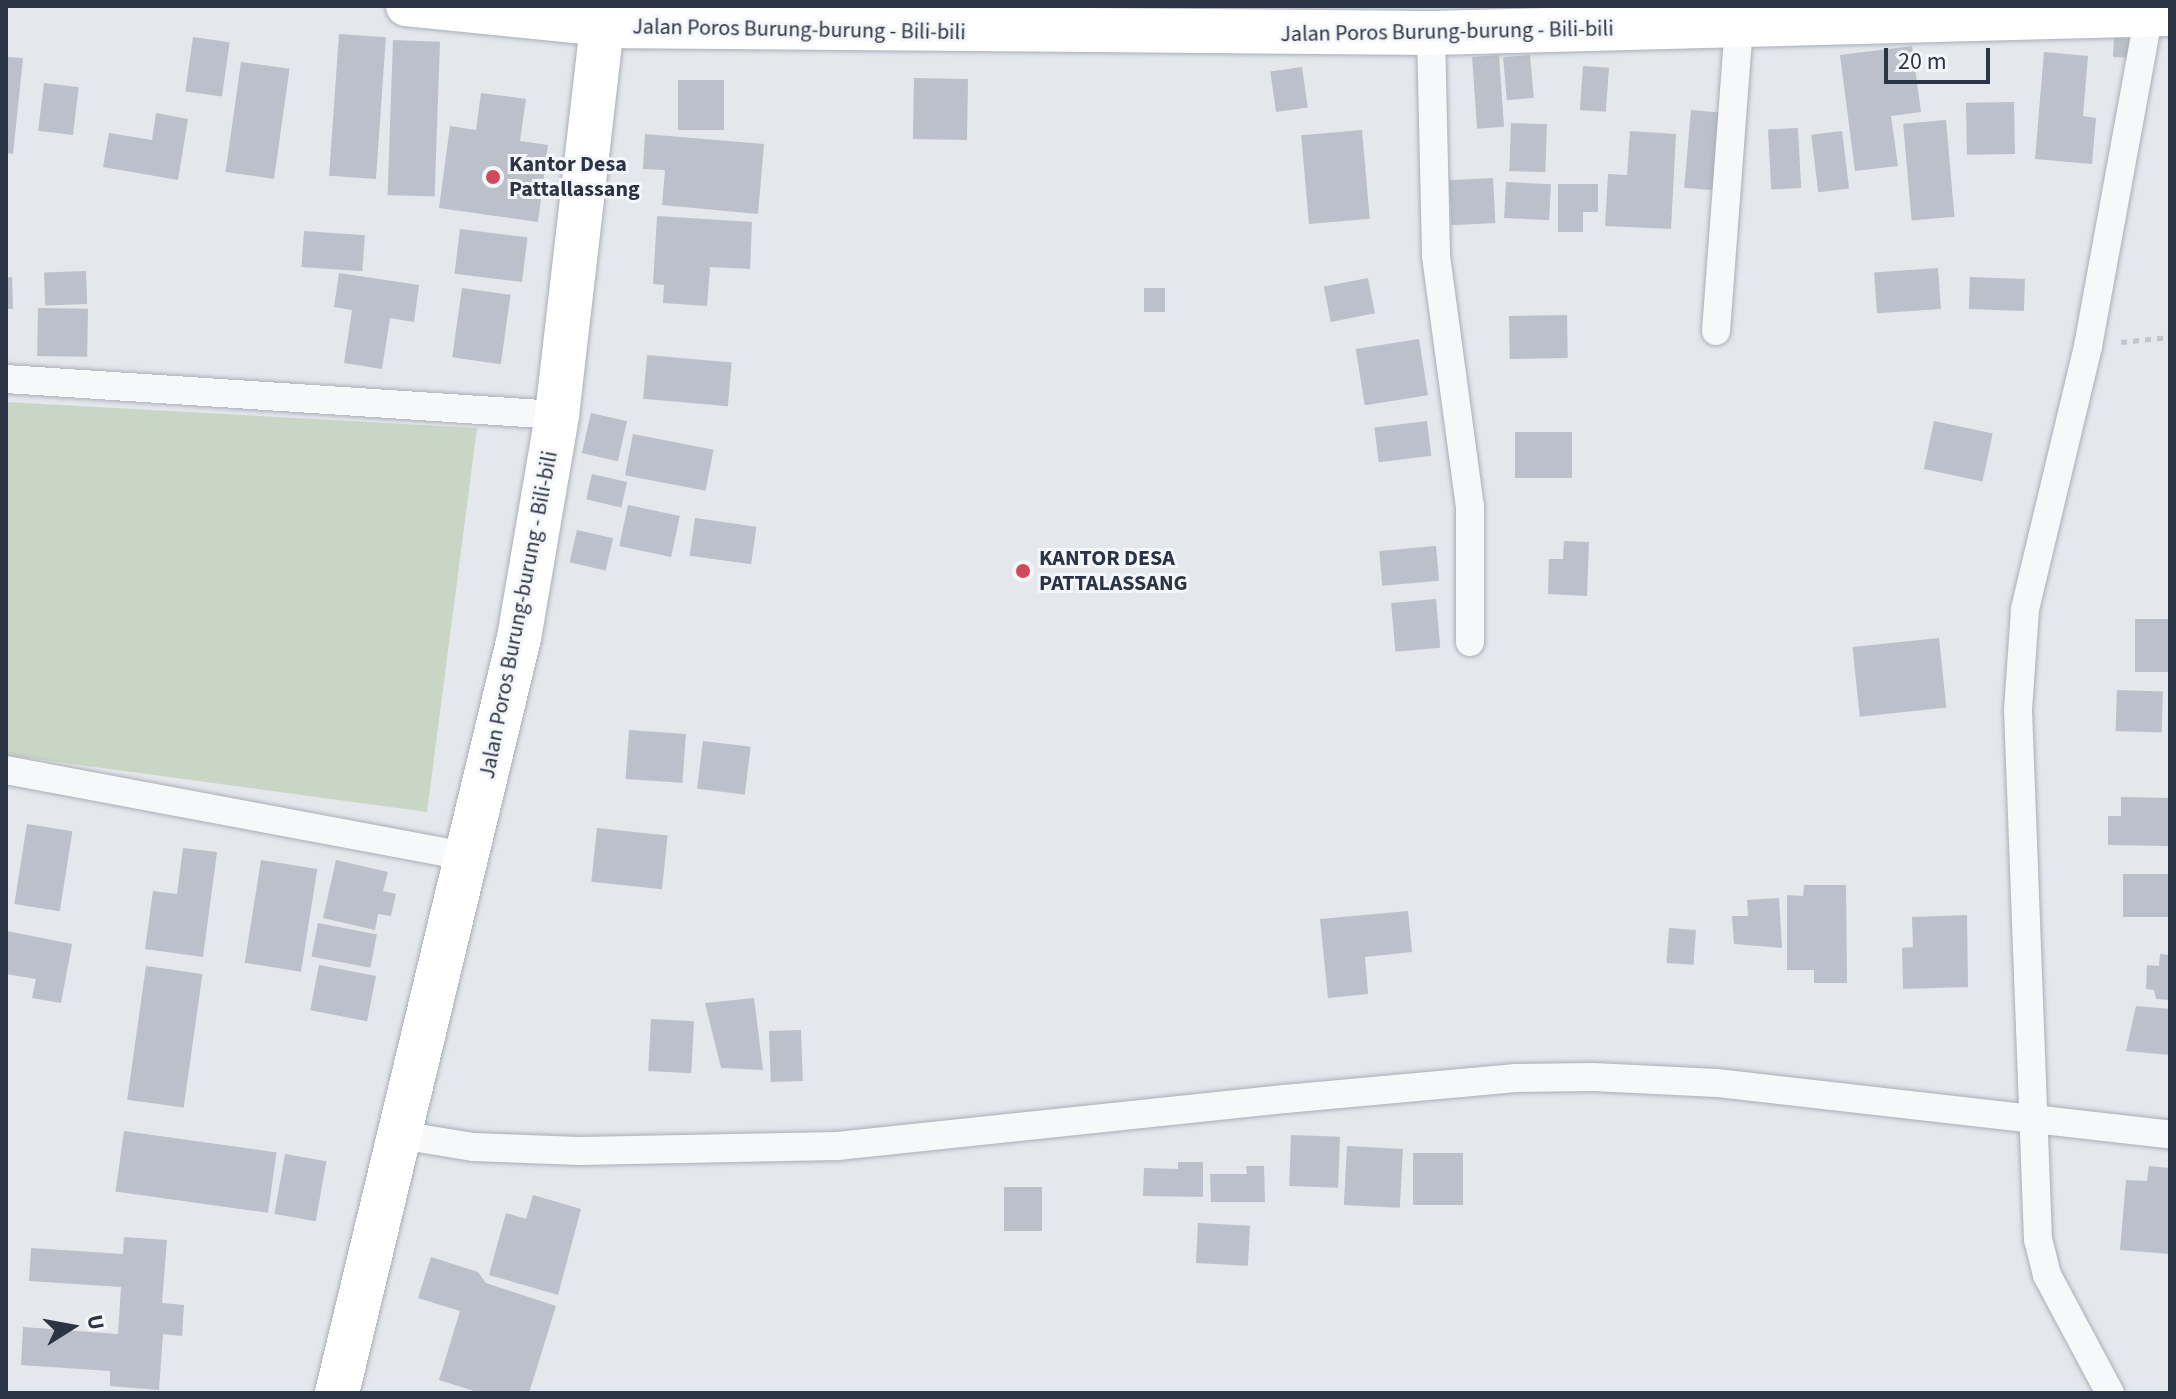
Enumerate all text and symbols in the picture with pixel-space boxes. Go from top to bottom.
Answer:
street label: Jalan Poros Burung-burung - Bili-bili [632,14,966,46]
street label: Jalan Poros Burung-burung - Bili-bili [1280,16,1614,48]
scale bar [1888,32,1994,82]
text: 20 m [1898,44,1947,79]
place label: Kantor Desa Pattallassang [509,151,640,202]
marker: Kantor Desa Pattallassang [484,168,502,186]
street label: Jalan Poros Burung-burung - Bili-bili [474,449,564,781]
place label: KANTOR DESA PATTALASSANG [1039,545,1188,596]
marker: KANTOR DESA PATTALASSANG [1014,562,1032,580]
north arrow [32,1287,112,1367]
text: U [78,1312,113,1333]

